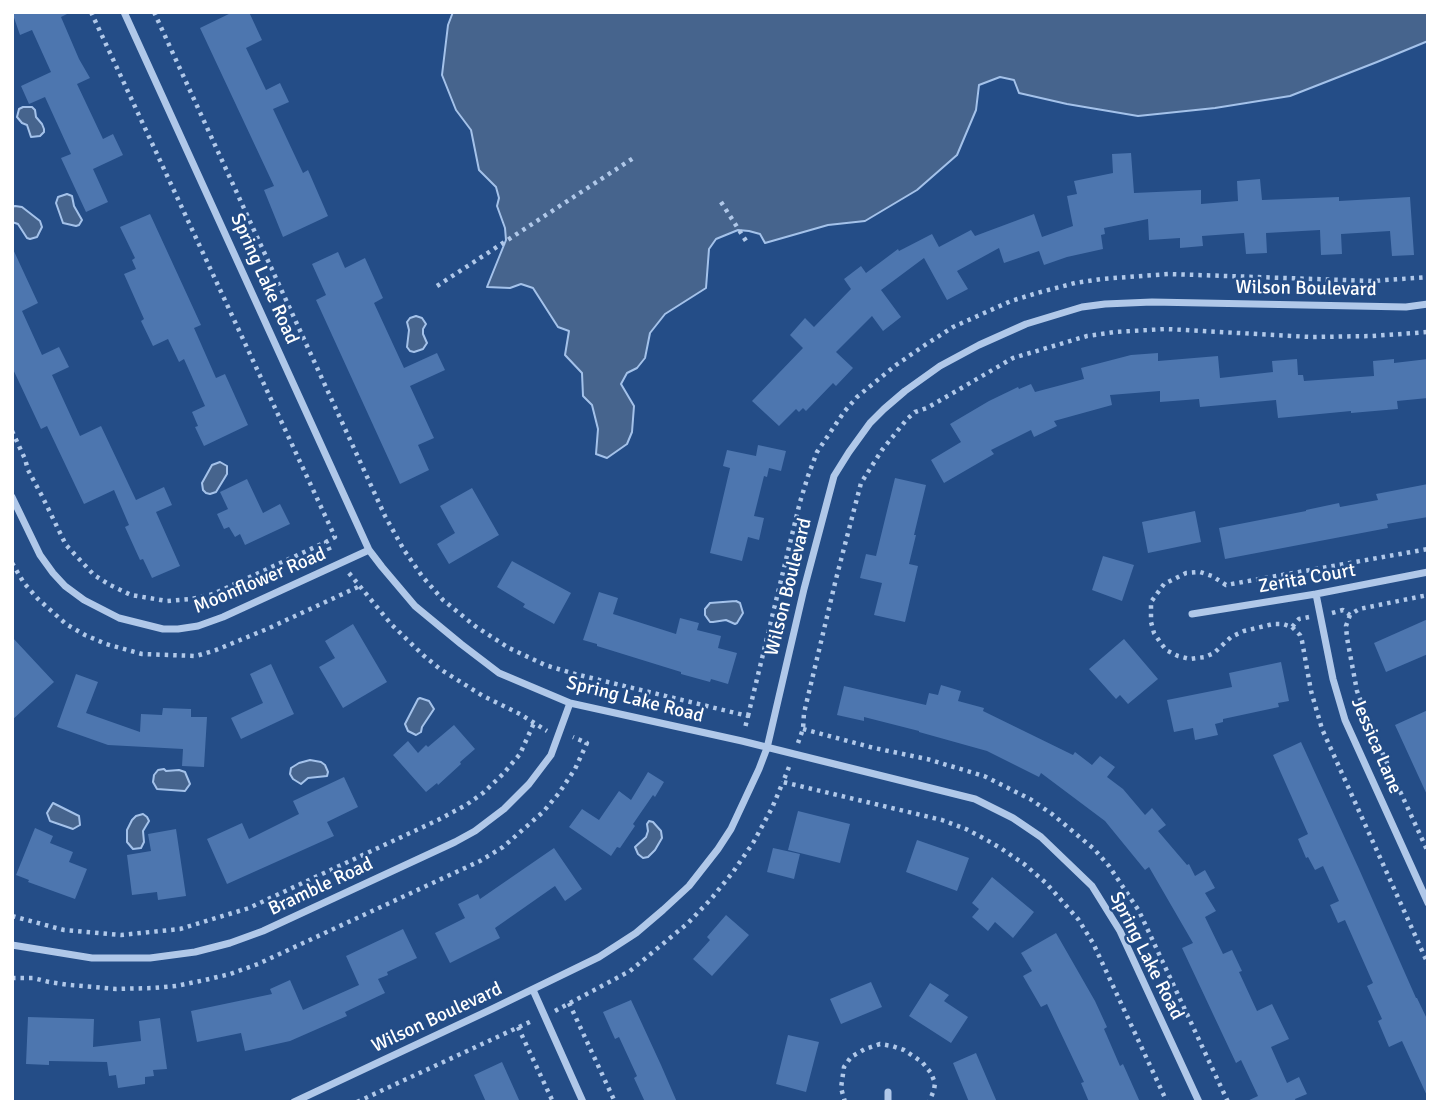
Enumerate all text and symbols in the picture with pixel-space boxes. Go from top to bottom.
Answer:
street label: Spring Lake Road [225,210,303,348]
street label: Wilson Boulevard [1235,276,1377,302]
street label: Wilson Boulevard [761,516,817,658]
street label: Moonflower Road [190,543,330,619]
street label: Zerita Court [1257,559,1357,599]
street label: Spring Lake Road [564,672,706,728]
street label: Jessica Lane [1346,695,1406,797]
street label: Bramble Road [265,853,377,921]
street label: Spring Lake Road [1104,888,1188,1024]
street label: Wilson Boulevard [368,978,506,1058]

